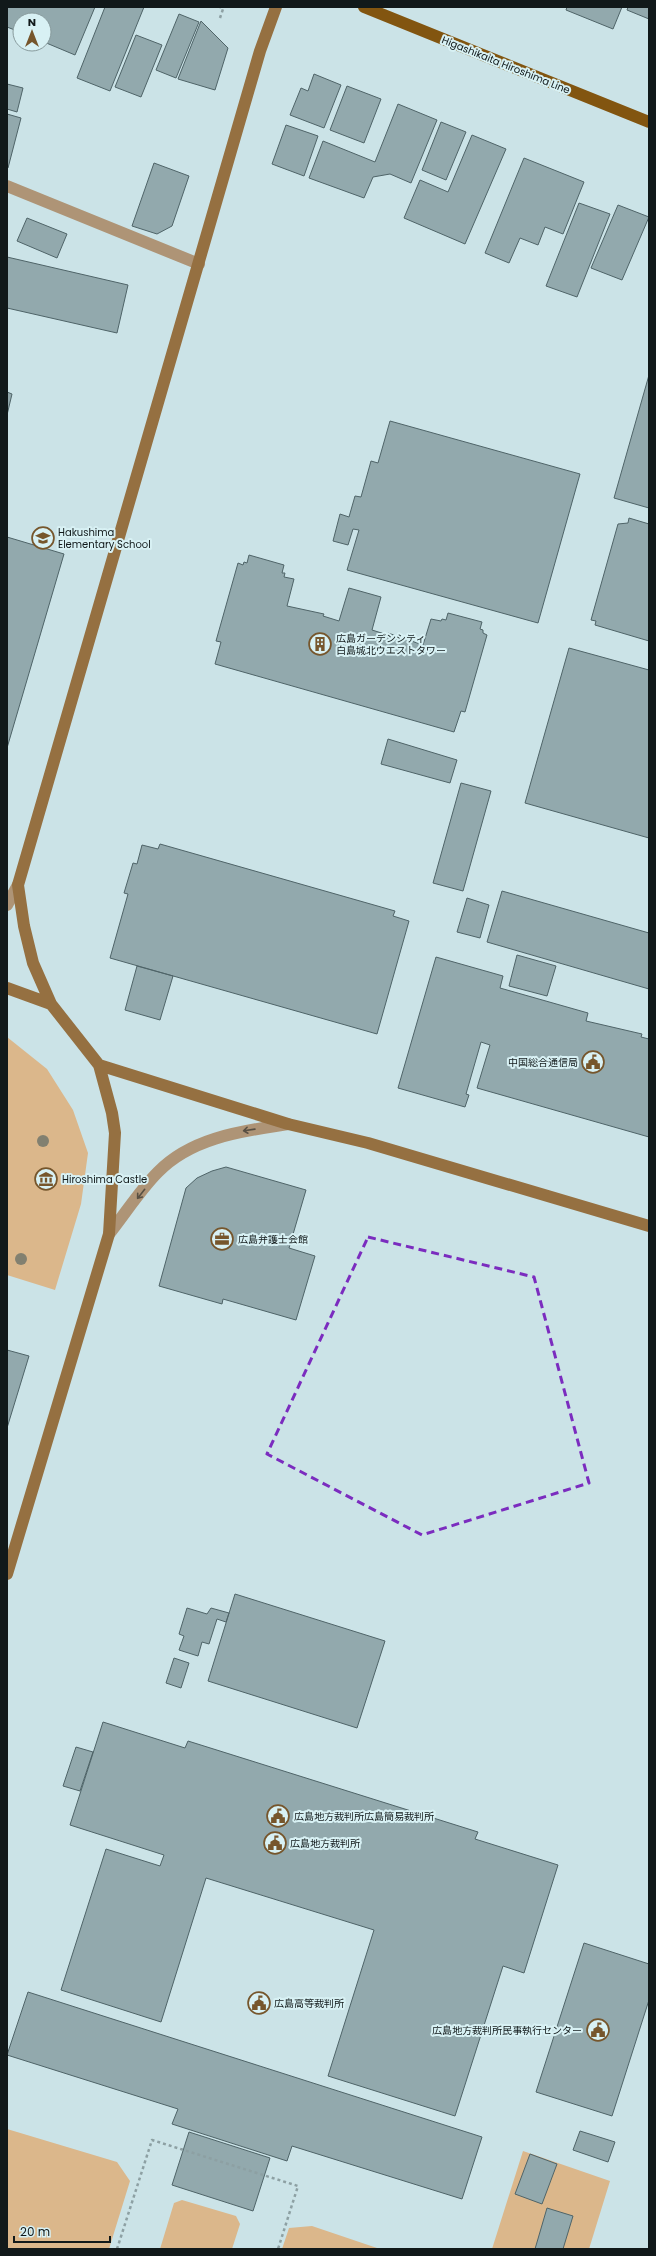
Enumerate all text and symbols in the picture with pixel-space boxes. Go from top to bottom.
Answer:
north arrow [12,12,52,52]
text: N [28,14,36,30]
street label: Higashikaita Hiroshima Line [440,32,572,98]
school or university icon: Hakushima Elementary School [30,525,56,551]
place label: Hakushima Elementary School [58,525,151,552]
building icon: 広島ガーデンシティ 白島城北ウエストタワー [307,631,333,657]
place label: 広島ガーデンシティ 白島城北ウエストタワー [336,631,446,658]
public building icon: 中国総合通信局 [580,1049,606,1075]
place label: 中国総合通信局 [508,1055,578,1070]
one-way arrow [243,1126,256,1134]
museum icon: Hiroshima Castle [33,1166,59,1192]
place label: Hiroshima Castle [62,1172,147,1187]
one-way arrow [136,1189,145,1200]
office icon: 広島弁護士会館 [209,1226,235,1252]
place label: 広島弁護士会館 [238,1232,308,1247]
public building icon: 広島地方裁判所広島簡易裁判所 [265,1803,291,1829]
place label: 広島地方裁判所広島簡易裁判所 [294,1809,434,1824]
public building icon: 広島地方裁判所 [262,1830,288,1856]
place label: 広島地方裁判所 [290,1836,360,1851]
public building icon: 広島高等裁判所 [246,1990,272,2016]
place label: 広島高等裁判所 [274,1996,344,2011]
public building icon: 広島地方裁判所民事執行センター [585,2017,611,2043]
place label: 広島地方裁判所民事執行センター [432,2023,582,2038]
scale bar [14,2218,110,2244]
text: 20 m [20,2223,50,2240]

